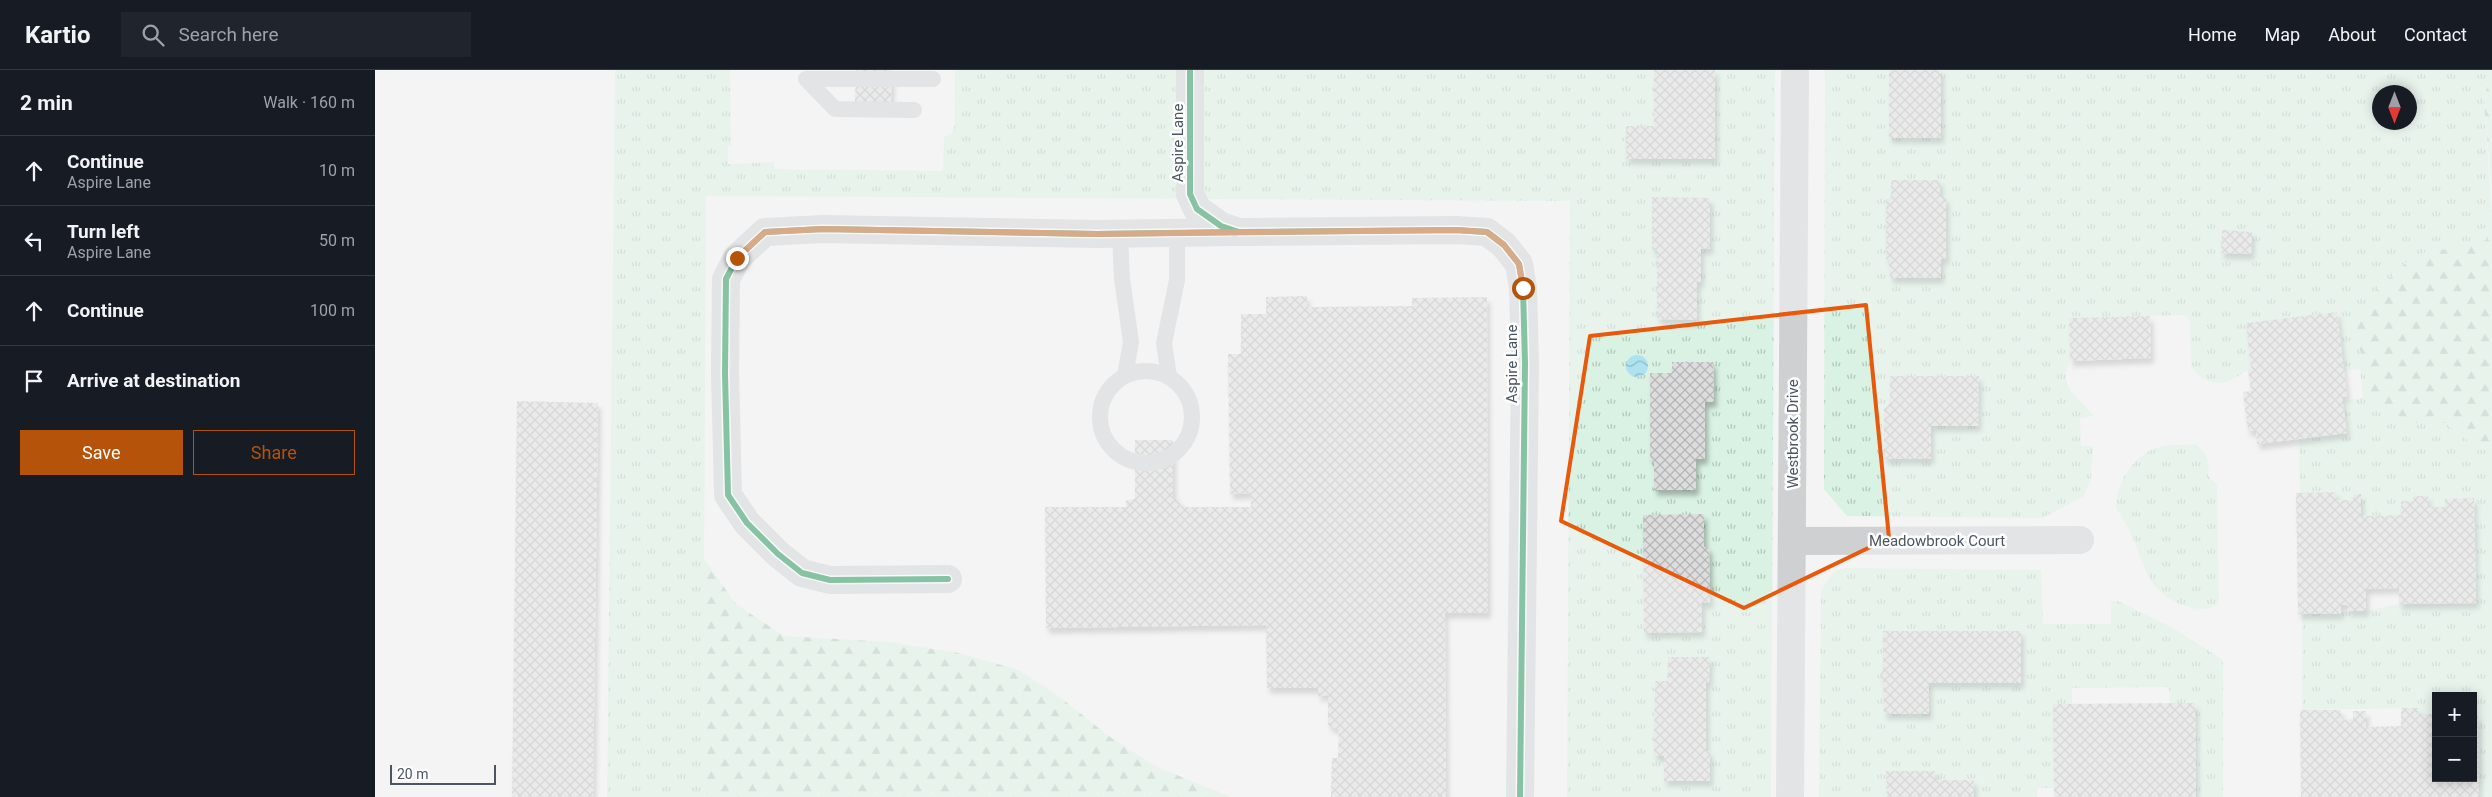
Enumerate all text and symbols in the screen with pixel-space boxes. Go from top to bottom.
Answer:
search box [121,12,471,57]
text: Kartio [25,21,91,49]
icon: search [139,21,167,49]
text: Search here [179,23,278,46]
text: Home [2188,24,2237,45]
text: Map [2265,24,2300,45]
text: About [2328,24,2376,45]
text: Contact [2404,24,2467,45]
north arrow [2372,85,2417,130]
text: 2 min [20,91,73,115]
text: Walk · 160 m [263,93,355,112]
street label: Aspire Lane [1169,104,1187,182]
text: Continue [67,150,144,173]
icon: ahead [20,157,48,185]
text: 10 m [319,161,355,180]
text: Aspire Lane [67,173,151,192]
text: Turn left [67,220,140,243]
icon: left [20,227,48,255]
text: 50 m [319,231,355,250]
text: Aspire Lane [67,243,151,262]
route end [726,247,749,270]
route start [1512,277,1535,300]
icon: ahead [20,297,48,325]
text: Continue [67,299,144,322]
text: 100 m [310,301,355,320]
street label: Aspire Lane [1503,325,1521,403]
icon: arrive [20,367,48,395]
text: Arrive at destination [67,369,240,392]
street label: Westbrook Drive [1784,379,1802,489]
button: Save [20,430,183,475]
button: Share [193,430,355,475]
street label: Meadowbrook Court [1869,532,2005,550]
map controls [2432,692,2477,782]
button: + [2432,692,2477,737]
button: − [2432,737,2477,782]
scale bar [390,762,496,785]
text: 20 m [397,766,429,782]

